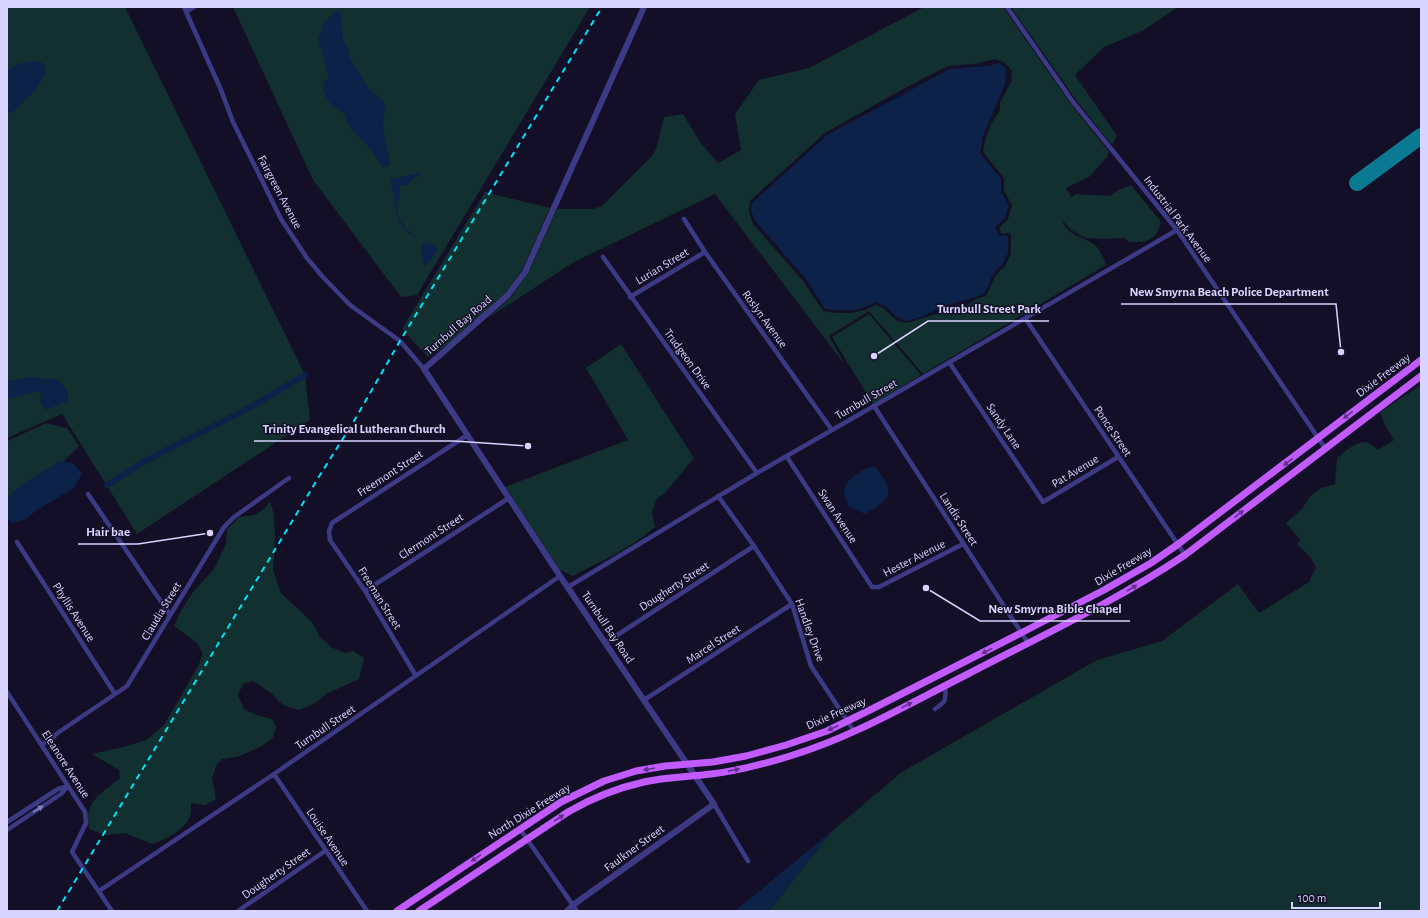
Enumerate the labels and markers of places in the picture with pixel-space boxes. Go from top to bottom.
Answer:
callout: New Smyrna Beach Police Department [1121,279,1336,304]
callout: Turnbull Street Park [928,296,1049,321]
callout: Trinity Evangelical Lutheran Church [254,416,454,441]
callout: Hair bae [78,519,138,544]
callout: New Smyrna Bible Chapel [980,596,1130,621]

